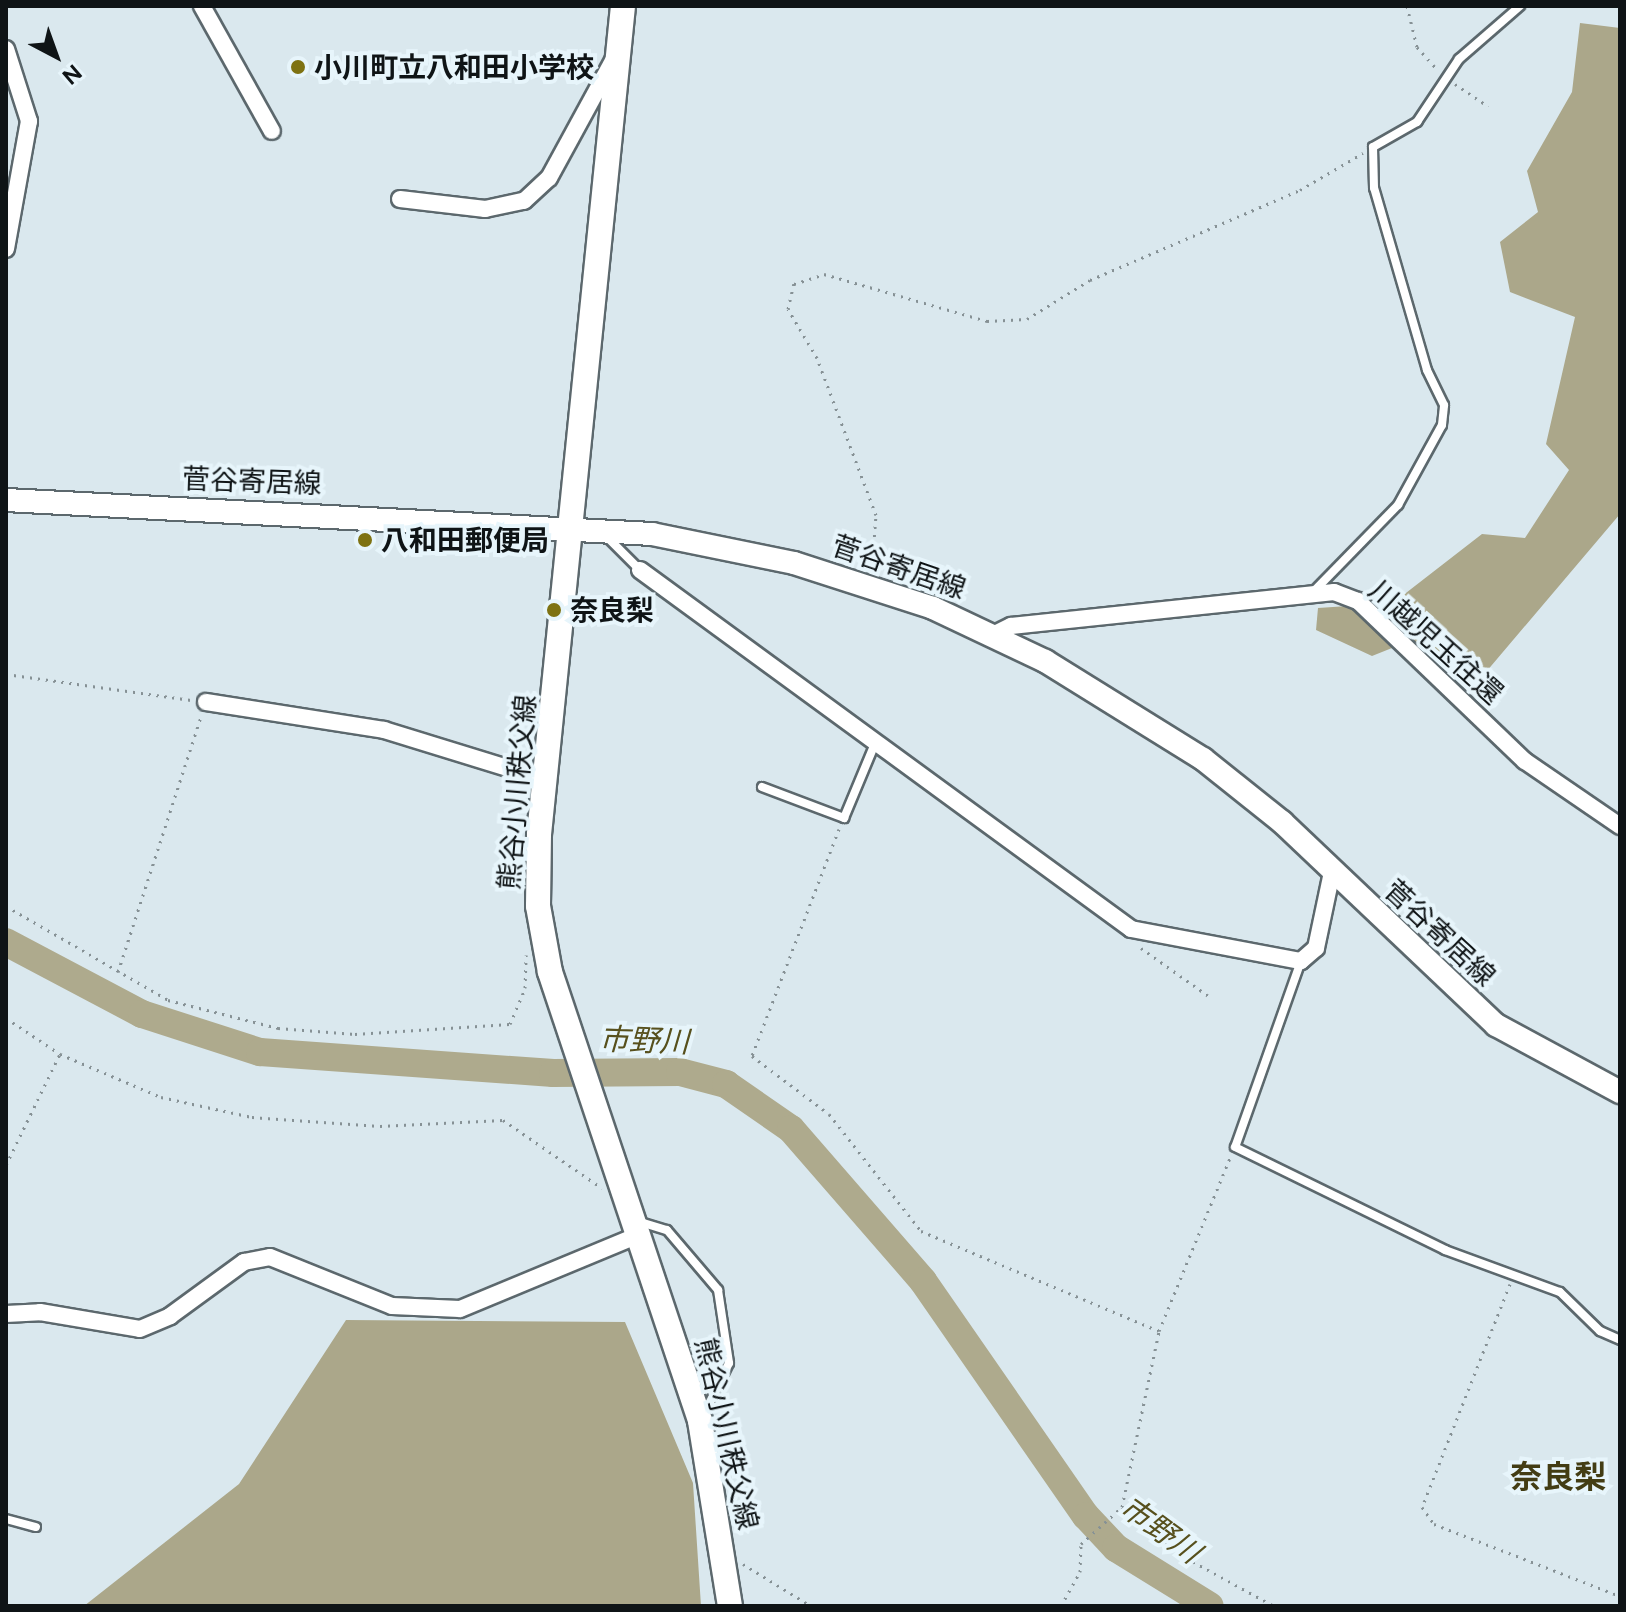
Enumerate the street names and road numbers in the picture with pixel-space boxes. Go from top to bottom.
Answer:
street label: 菅谷寄居線 [181,462,323,500]
street label: 菅谷寄居線 [827,528,971,606]
street label: 川越児玉往還 [1362,573,1510,711]
street label: 熊谷小川秩父線 [492,693,542,891]
street label: 菅谷寄居線 [1377,873,1503,993]
street label: 熊谷小川秩父線 [689,1335,765,1533]

